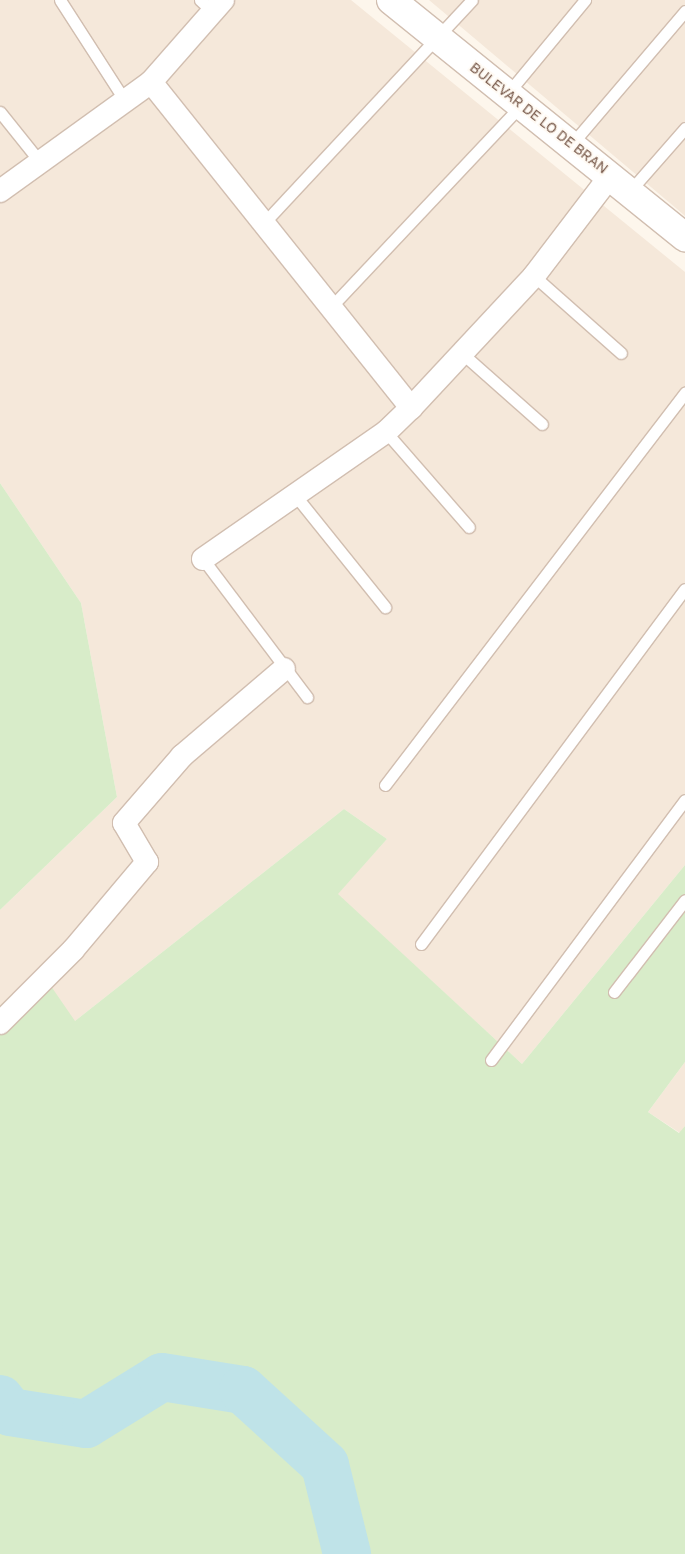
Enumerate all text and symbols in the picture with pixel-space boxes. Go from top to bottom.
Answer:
street label: BULEVAR DE LO DE BRAN [467,59,611,177]

